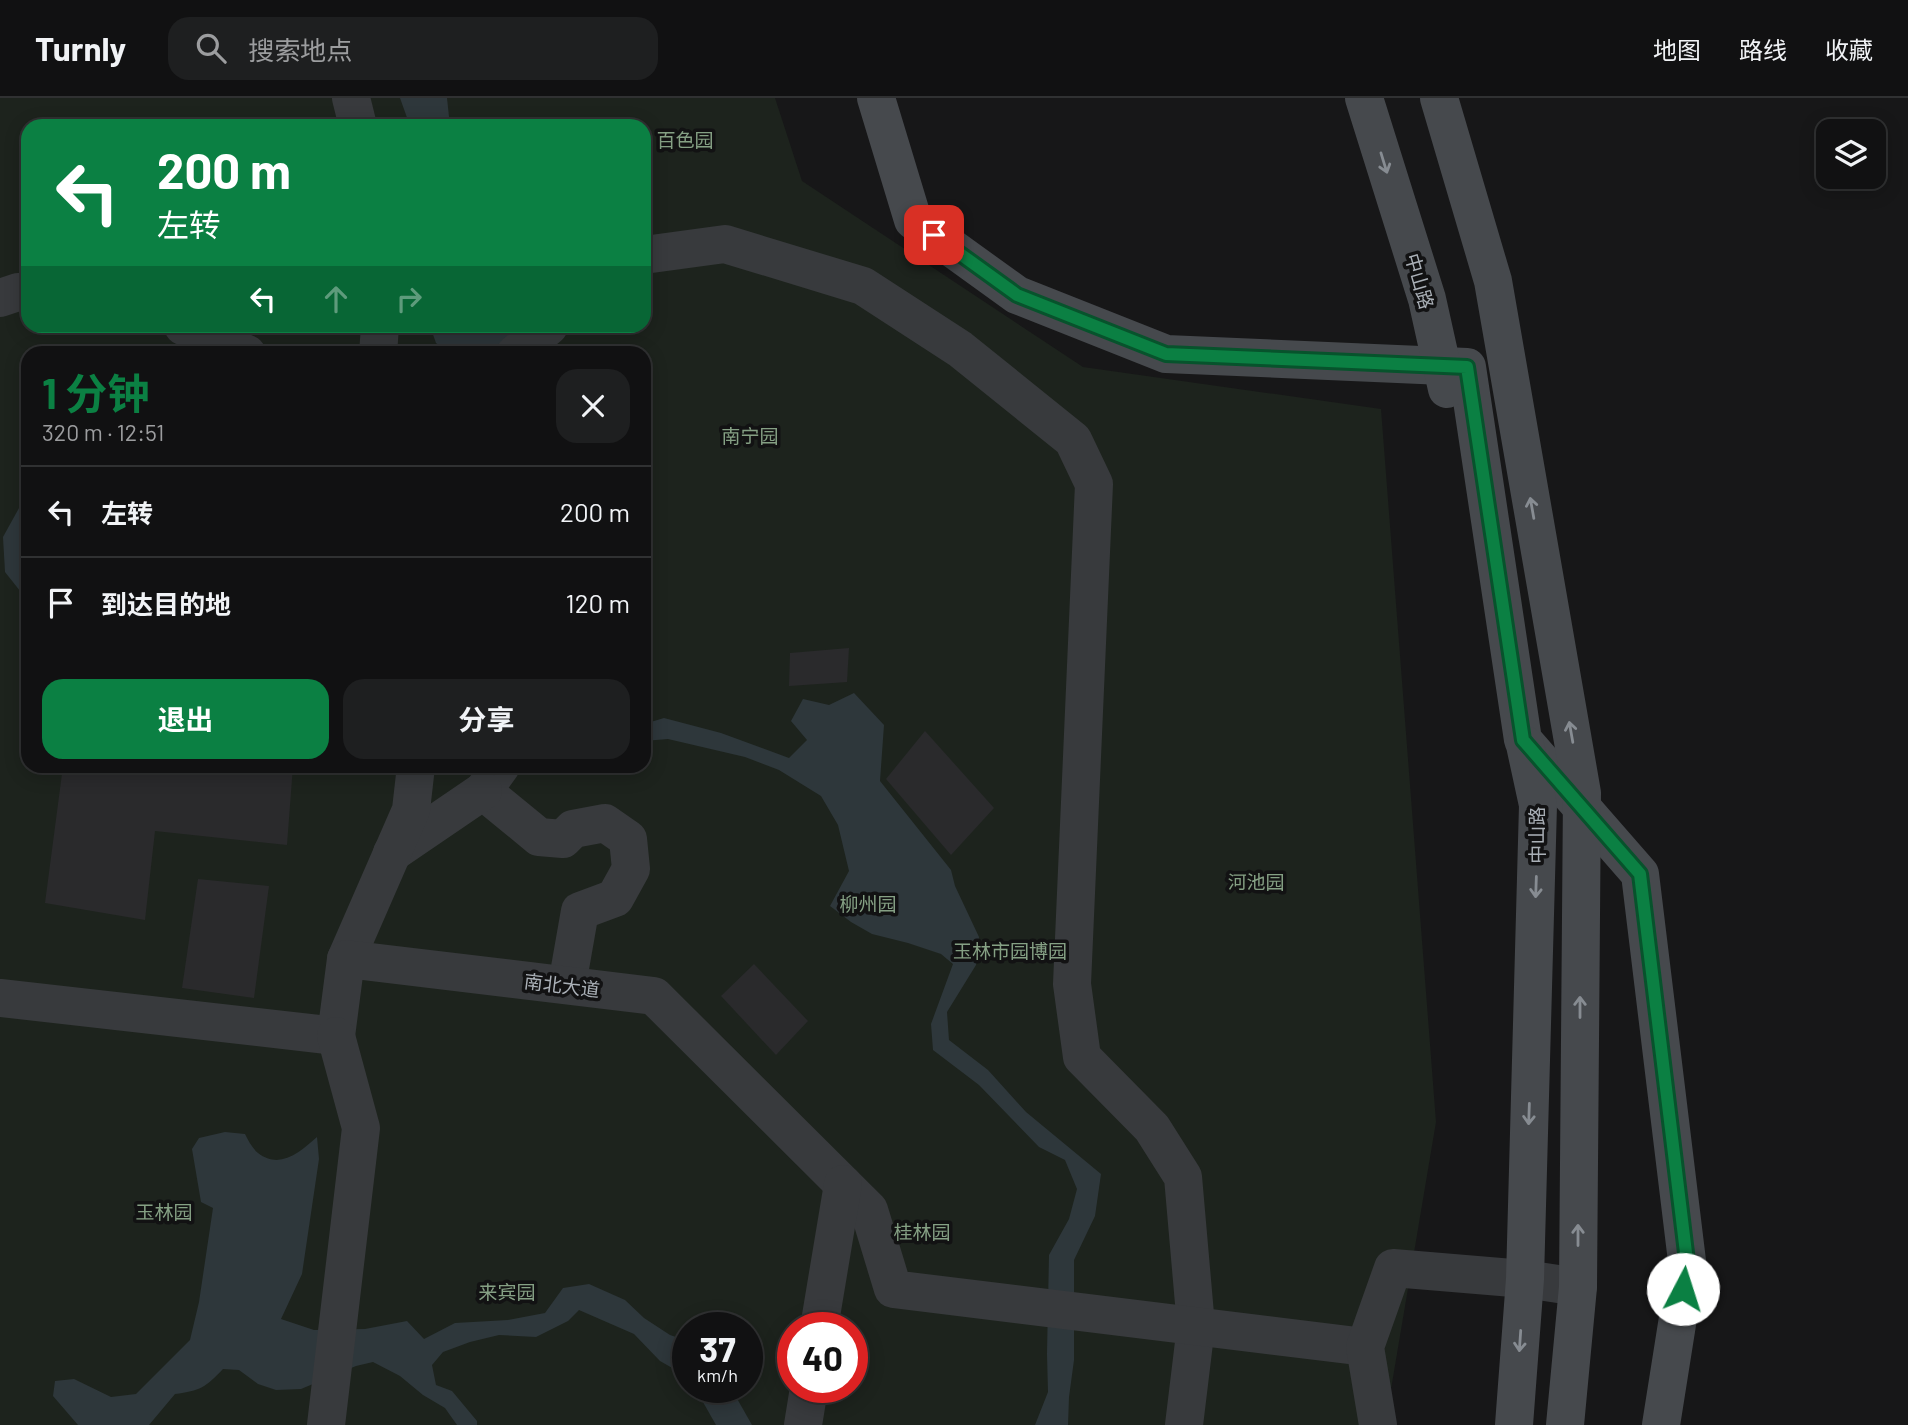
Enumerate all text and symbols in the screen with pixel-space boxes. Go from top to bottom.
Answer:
search box [168,17,658,80]
text: Turnly [35,28,126,68]
icon: search [192,29,230,67]
text: 搜索地点 [248,34,352,65]
text: 地图 [1653,35,1701,64]
text: 路线 [1739,35,1787,64]
text: 收藏 [1825,35,1873,64]
map controls [1816,119,1886,189]
button: layers [1816,119,1886,189]
park label: 百色园 [656,128,714,151]
text: 200 m [157,140,291,199]
icon: left [42,147,133,238]
one-way arrow [1379,152,1392,174]
text: 左转 [157,205,221,243]
pin [904,205,964,265]
icon: arrive [915,216,953,254]
street label: 中山路 [1401,250,1439,312]
icon: left [244,280,282,318]
icon: ahead [317,280,355,318]
icon: right [390,280,428,318]
text: 1 分钟 [42,367,149,417]
button: close [556,369,630,443]
text: 320 m · 12:51 [42,418,164,446]
park label: 南宁园 [721,424,779,447]
icon: left [42,493,80,531]
text: 200 m [560,496,630,527]
text: 左转 [101,497,153,528]
one-way arrow [1525,497,1538,520]
icon: arrive [42,584,80,622]
text: 120 m [566,587,630,618]
text: 到达目的地 [101,588,231,619]
button: 退出 [42,679,329,759]
button: 分享 [343,679,630,759]
one-way arrow [1564,721,1577,744]
street label: 中山路 [1525,806,1548,864]
park label: 河池园 [1227,870,1285,893]
one-way arrow [1529,875,1542,898]
park label: 柳州园 [839,892,897,915]
park label: 玉林市园博园 [953,939,1067,962]
street label: 南北大道 [523,969,601,1001]
one-way arrow [1573,996,1587,1019]
one-way arrow [1523,1102,1536,1125]
park label: 玉林园 [135,1200,193,1223]
park label: 桂林园 [893,1220,951,1243]
one-way arrow [1572,1224,1585,1247]
position arrow [1646,1252,1720,1326]
park label: 来宾园 [478,1280,536,1303]
speed limit sign: 40 [777,1312,868,1403]
text: 37 [699,1327,736,1369]
one-way arrow [1513,1329,1526,1352]
text: km/h [697,1364,738,1386]

